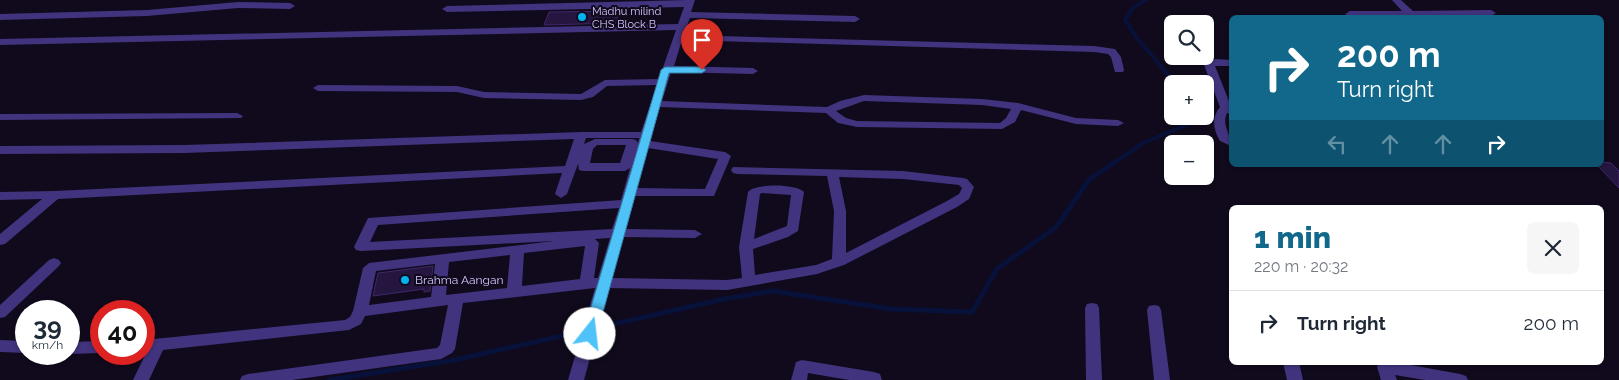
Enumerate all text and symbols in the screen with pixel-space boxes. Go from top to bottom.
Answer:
place label: Madhu milind CHS Block B [592,5,661,31]
marker: Madhu milind CHS Block B [576,11,588,23]
map controls [1164,15,1214,185]
button: search [1164,15,1214,65]
pin [681,19,723,70]
icon: arrive [688,26,716,54]
text: 200 m [1337,34,1441,75]
icon: right [1254,35,1319,100]
button: + [1164,75,1214,125]
text: Turn right [1337,76,1434,102]
icon: left [1323,130,1351,158]
icon: ahead [1376,130,1404,158]
icon: ahead [1429,130,1457,158]
icon: right [1482,130,1510,158]
button: − [1164,135,1214,185]
text: 1 min [1254,220,1331,255]
button: close [1527,222,1579,274]
text: 220 m · 20:32 [1254,257,1348,276]
place label: Brahma Aangan [415,273,503,287]
marker: Brahma Aangan [399,274,411,286]
speed limit sign: 40 [90,300,155,365]
position arrow [563,307,615,359]
icon: right [1254,309,1282,337]
text: 39 [33,311,62,341]
text: Turn right [1297,312,1386,334]
text: 200 m [1524,312,1579,334]
text: km/h [32,338,63,352]

